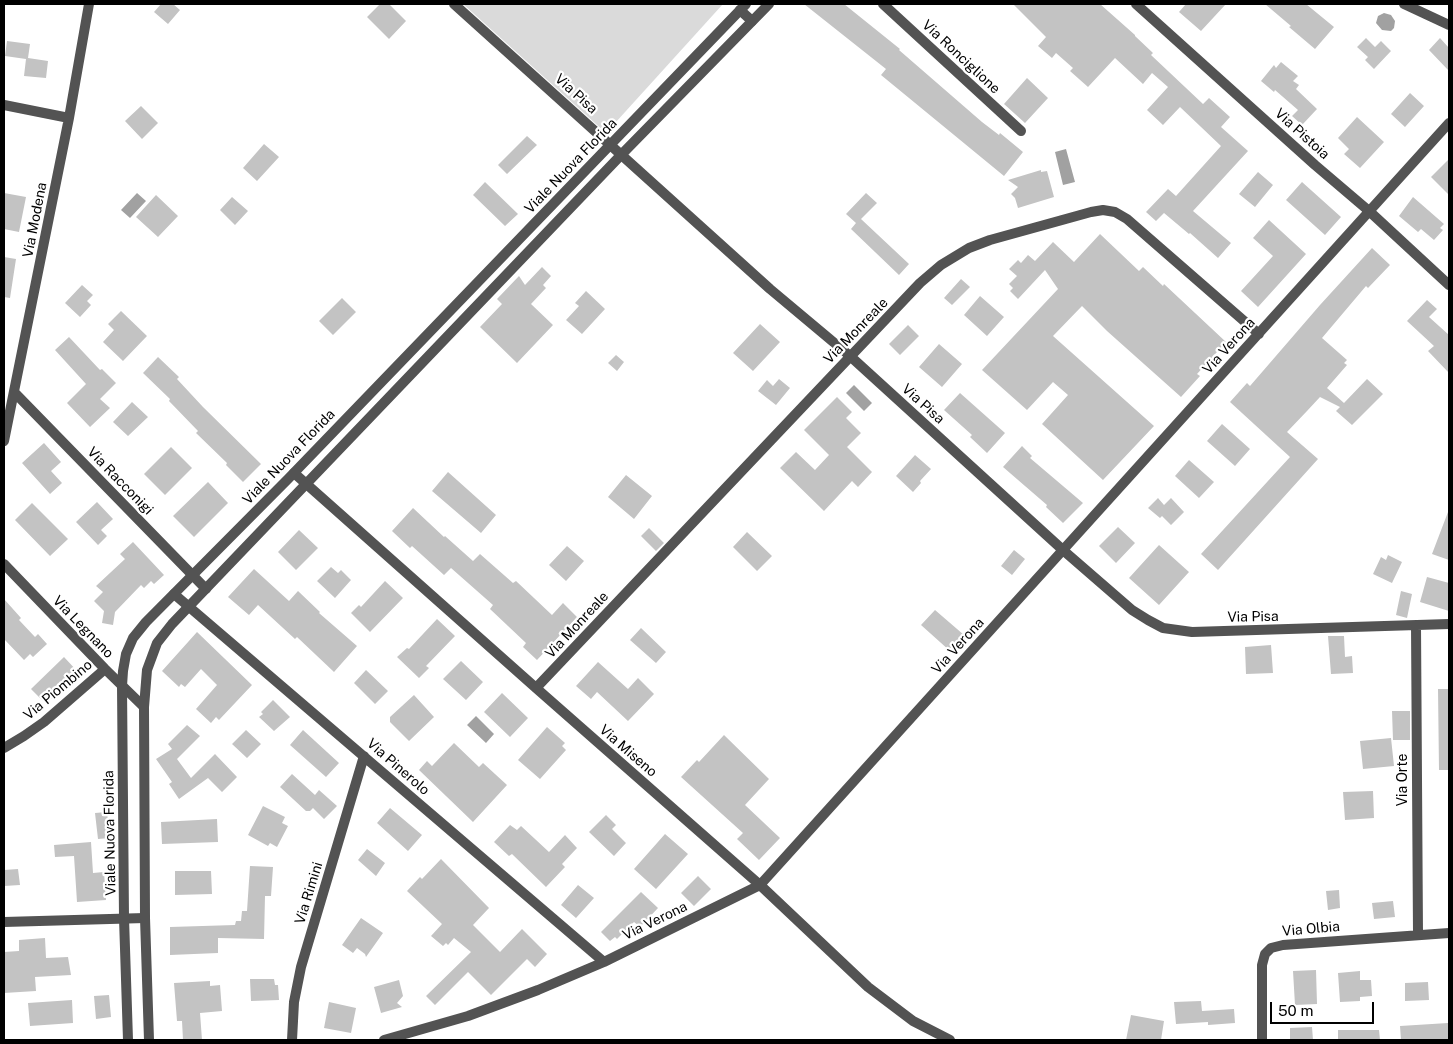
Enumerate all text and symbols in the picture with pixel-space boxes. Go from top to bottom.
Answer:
street label: Via Ronciglione [919,17,1003,97]
street label: Via Pisa [551,71,601,117]
street label: Via Pistoia [1271,105,1333,163]
street label: Viale Nuova Florida [521,115,621,217]
street label: Via Modena [19,181,51,259]
street label: Via Monreale [820,295,892,367]
street label: Via Verona [1199,314,1259,378]
street label: Via Pisa [898,381,948,427]
street label: Viale Nuova Florida [239,406,339,508]
street label: Via Racconigi [83,444,157,518]
street label: Via Monreale [542,588,612,662]
street label: Via Legnano [49,592,117,662]
street label: Via Pisa [1227,608,1279,626]
street label: Via Verona [928,614,988,678]
street label: Via Piombino [20,656,96,724]
street label: Via Miseno [596,721,660,781]
street label: Via Pinerolo [363,735,433,799]
street label: Via Orte [1395,754,1411,806]
street label: Viale Nuova Florida [101,770,119,896]
street label: Via Rimini [292,860,326,926]
street label: Via Verona [620,898,690,944]
street label: Via Olbia [1281,918,1341,940]
scale bar [1273,992,1377,1024]
text: 50 m [1278,1002,1313,1019]

